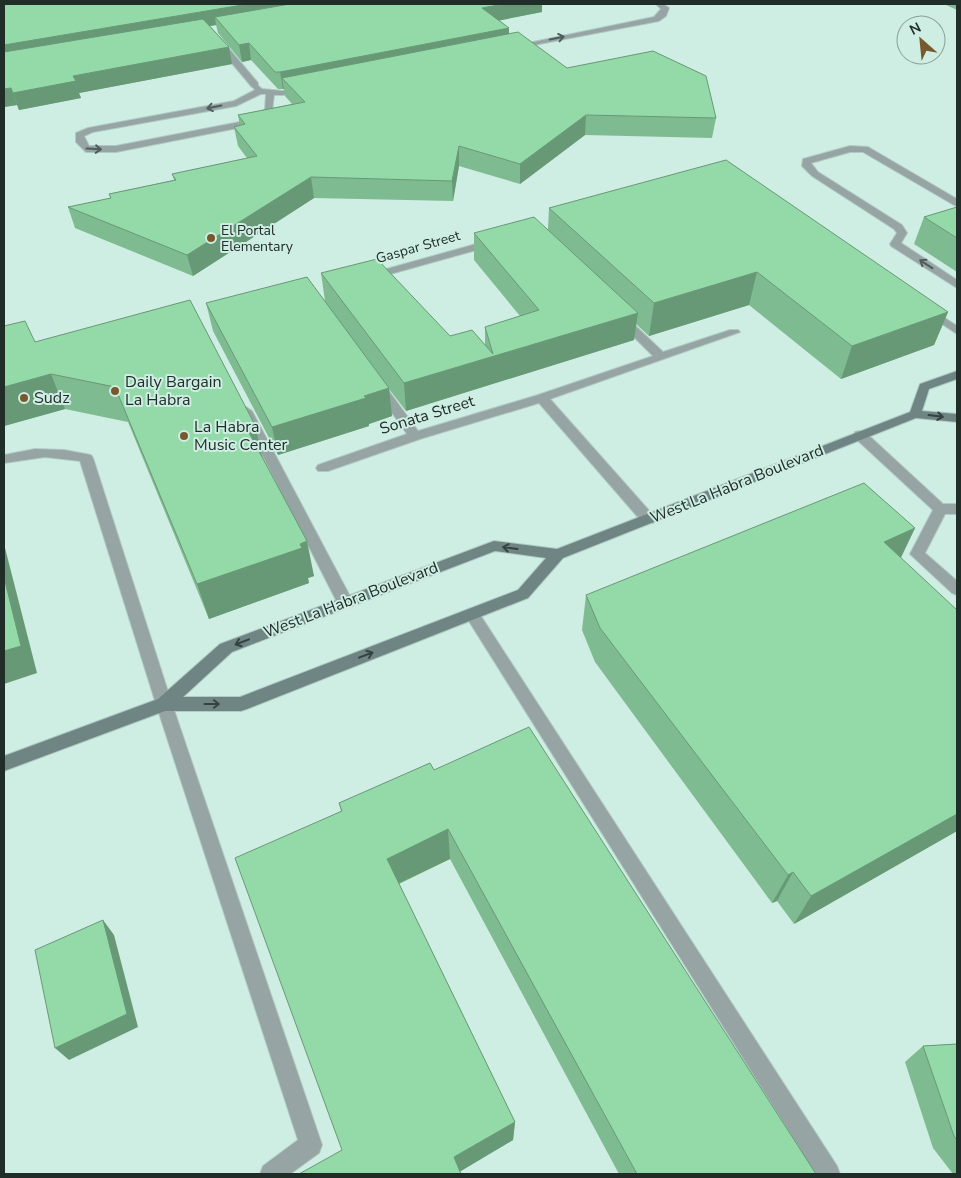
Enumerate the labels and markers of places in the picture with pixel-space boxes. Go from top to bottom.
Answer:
place label: El Portal Elementary [221,221,294,256]
marker: El Portal Elementary [205,232,217,244]
place label: Daily Bargain La Habra [125,371,222,411]
marker: Daily Bargain La Habra [109,385,121,397]
place label: Sudz [34,387,70,409]
marker: Sudz [18,392,30,404]
place label: La Habra Music Center [194,416,287,456]
marker: La Habra Music Center [178,430,190,442]

